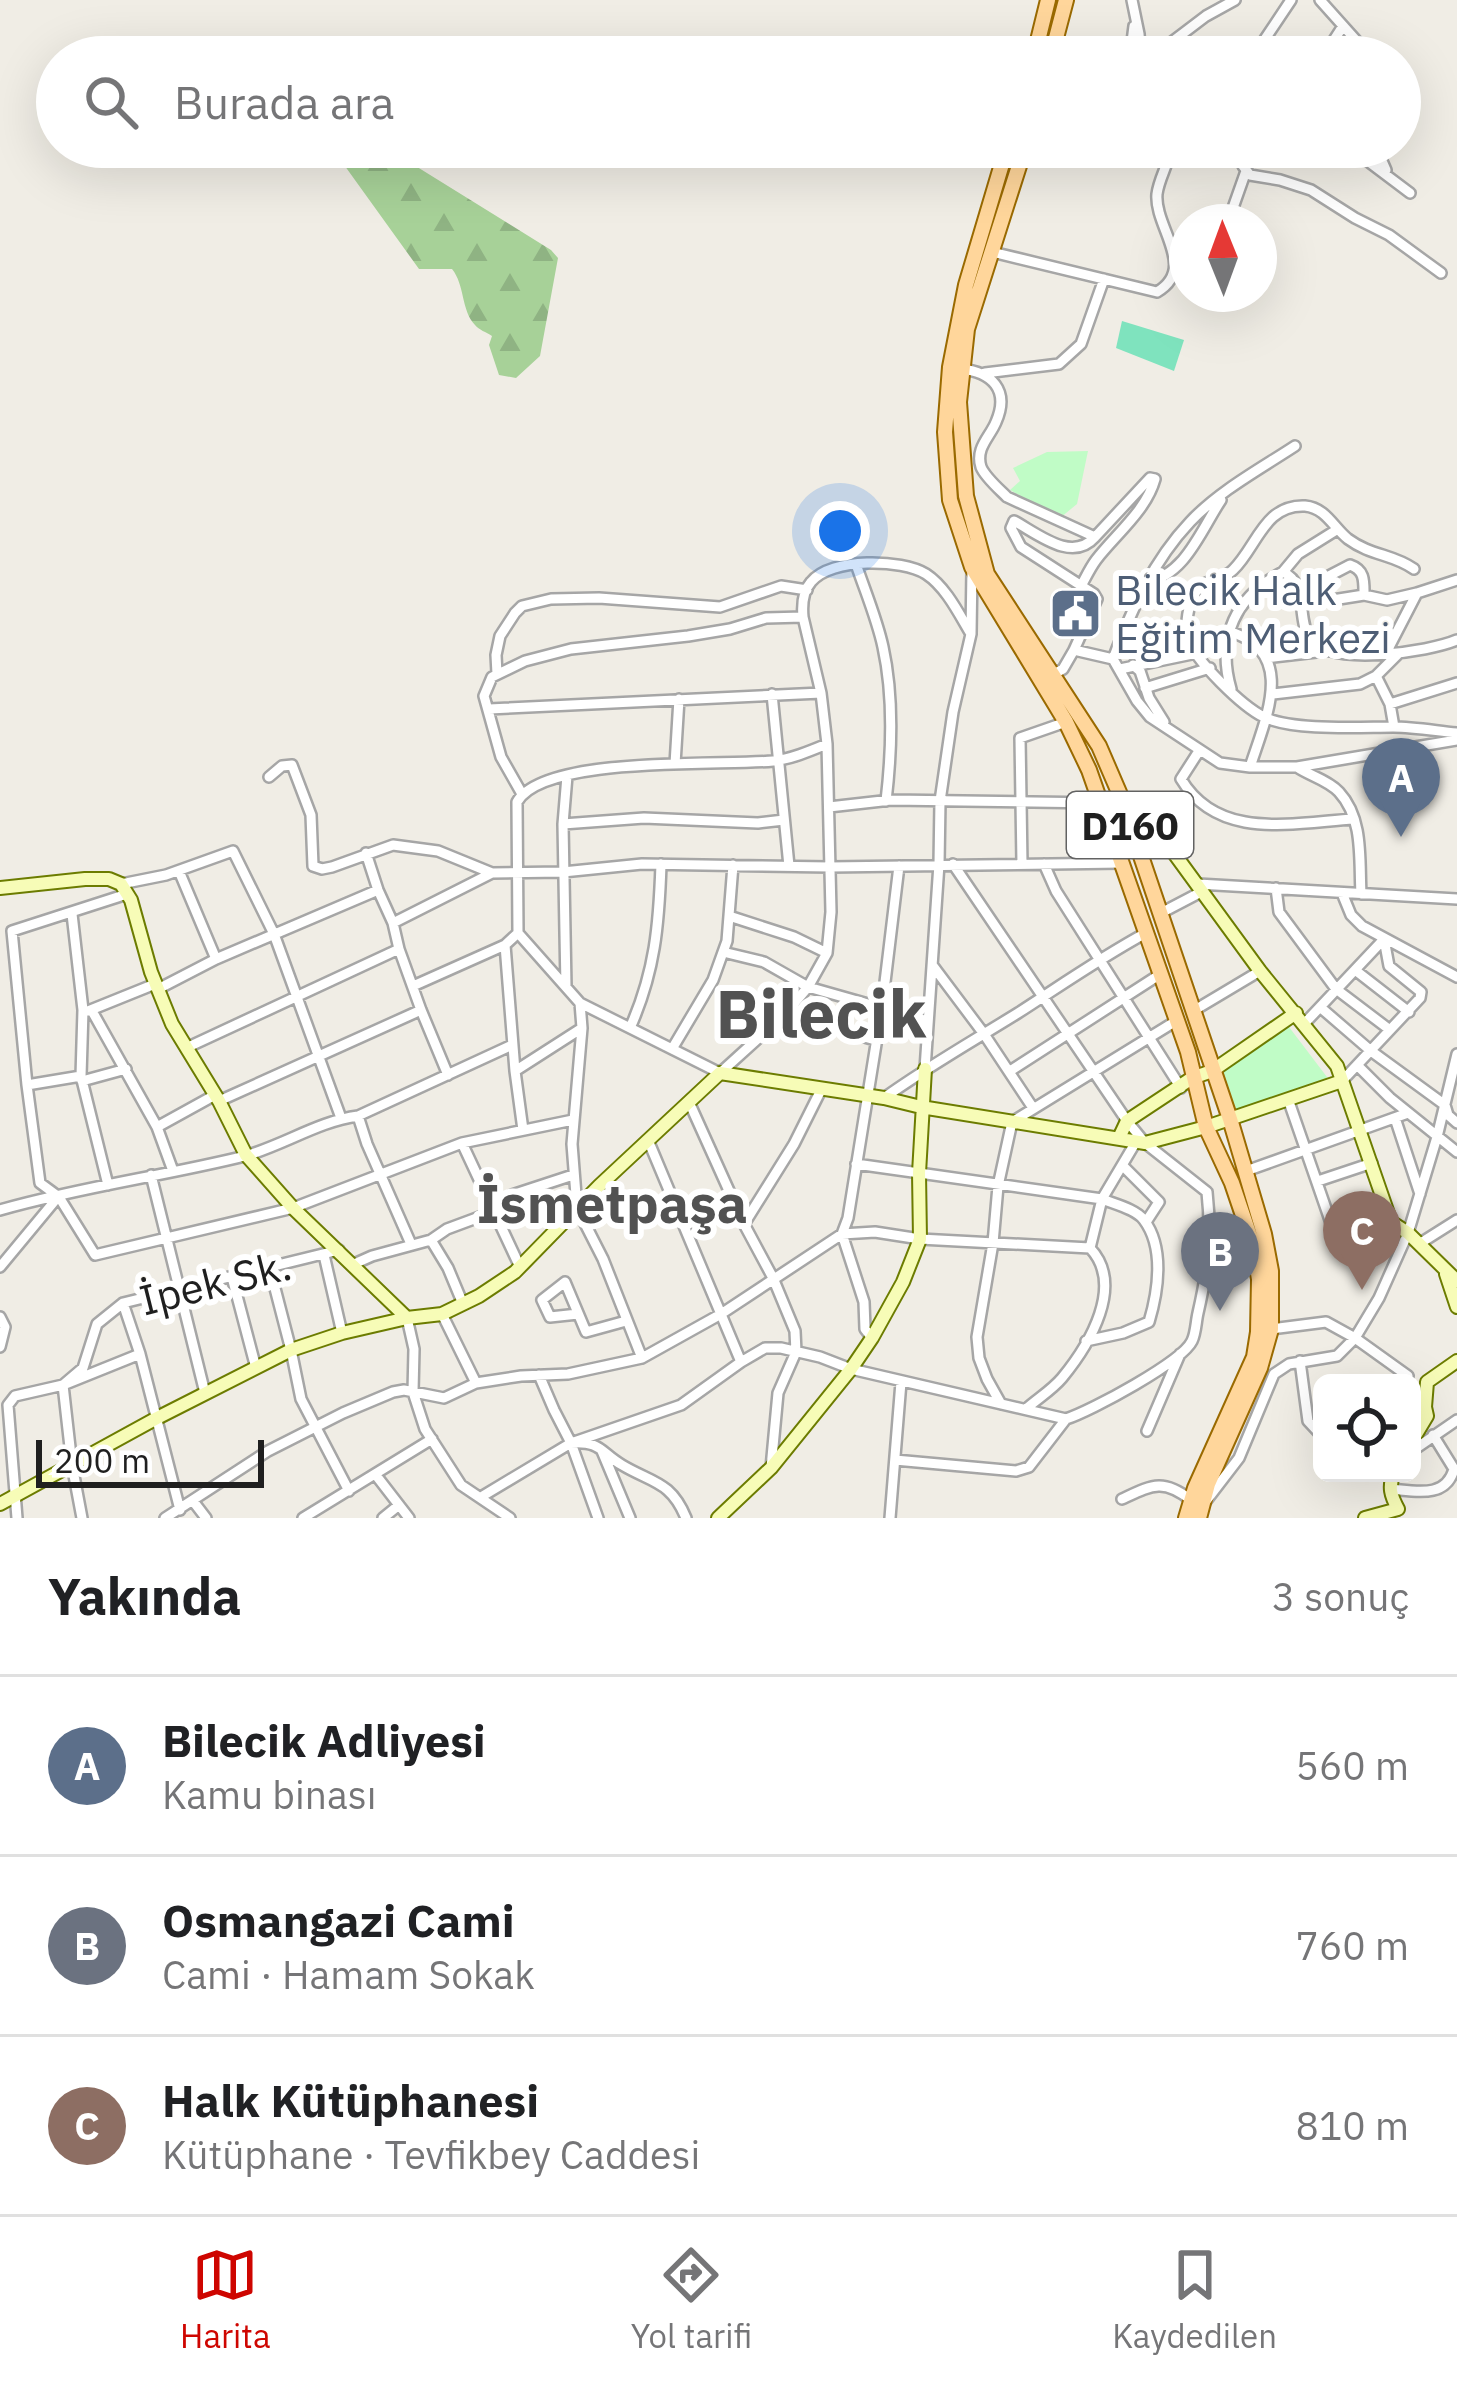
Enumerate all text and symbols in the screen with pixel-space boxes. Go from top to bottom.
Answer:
search box [36,36,1421,168]
icon: search [78,69,144,135]
text: Burada ara [174,73,394,131]
north arrow [1169,204,1277,312]
your location [810,501,870,561]
place label: Bilecik Halk Eğitim Merkezi [1115,562,1391,665]
public building icon: Bilecik Halk Eğitim Merkezi [1048,585,1104,641]
pin: A [1362,738,1440,837]
road number: D160 [1067,792,1193,858]
district label: Bilecik [715,970,927,1056]
district label: İsmetpaşa [476,1168,748,1238]
pin: C [1323,1191,1401,1290]
pin: B [1181,1212,1259,1311]
street label: İpek Sk. [134,1237,296,1327]
map controls [1313,1374,1421,1482]
button: locate [1313,1374,1421,1482]
scale bar [36,1434,264,1487]
text: 200 m [54,1439,150,1482]
text: Yakında [48,1563,241,1629]
text: 3 sonuç [1272,1571,1409,1622]
text: Bilecik Adliyesi [162,1711,486,1769]
text: A [74,1740,100,1791]
text: 560 m [1296,1740,1409,1791]
text: Kamu binası [162,1769,376,1820]
text: Osmangazi Cami [162,1891,515,1949]
text: B [74,1920,100,1971]
text: 760 m [1296,1920,1409,1971]
text: Cami · Hamam Sokak [162,1949,535,2000]
text: Halk Kütüphanesi [162,2071,539,2129]
text: C [74,2100,100,2151]
text: 810 m [1296,2100,1409,2151]
text: Kütüphane · Tevfikbey Caddesi [162,2129,700,2180]
tab: Harita [180,2242,271,2357]
tab: Yol tarifi [631,2242,752,2357]
tab: Kaydedilen [1112,2242,1277,2357]

